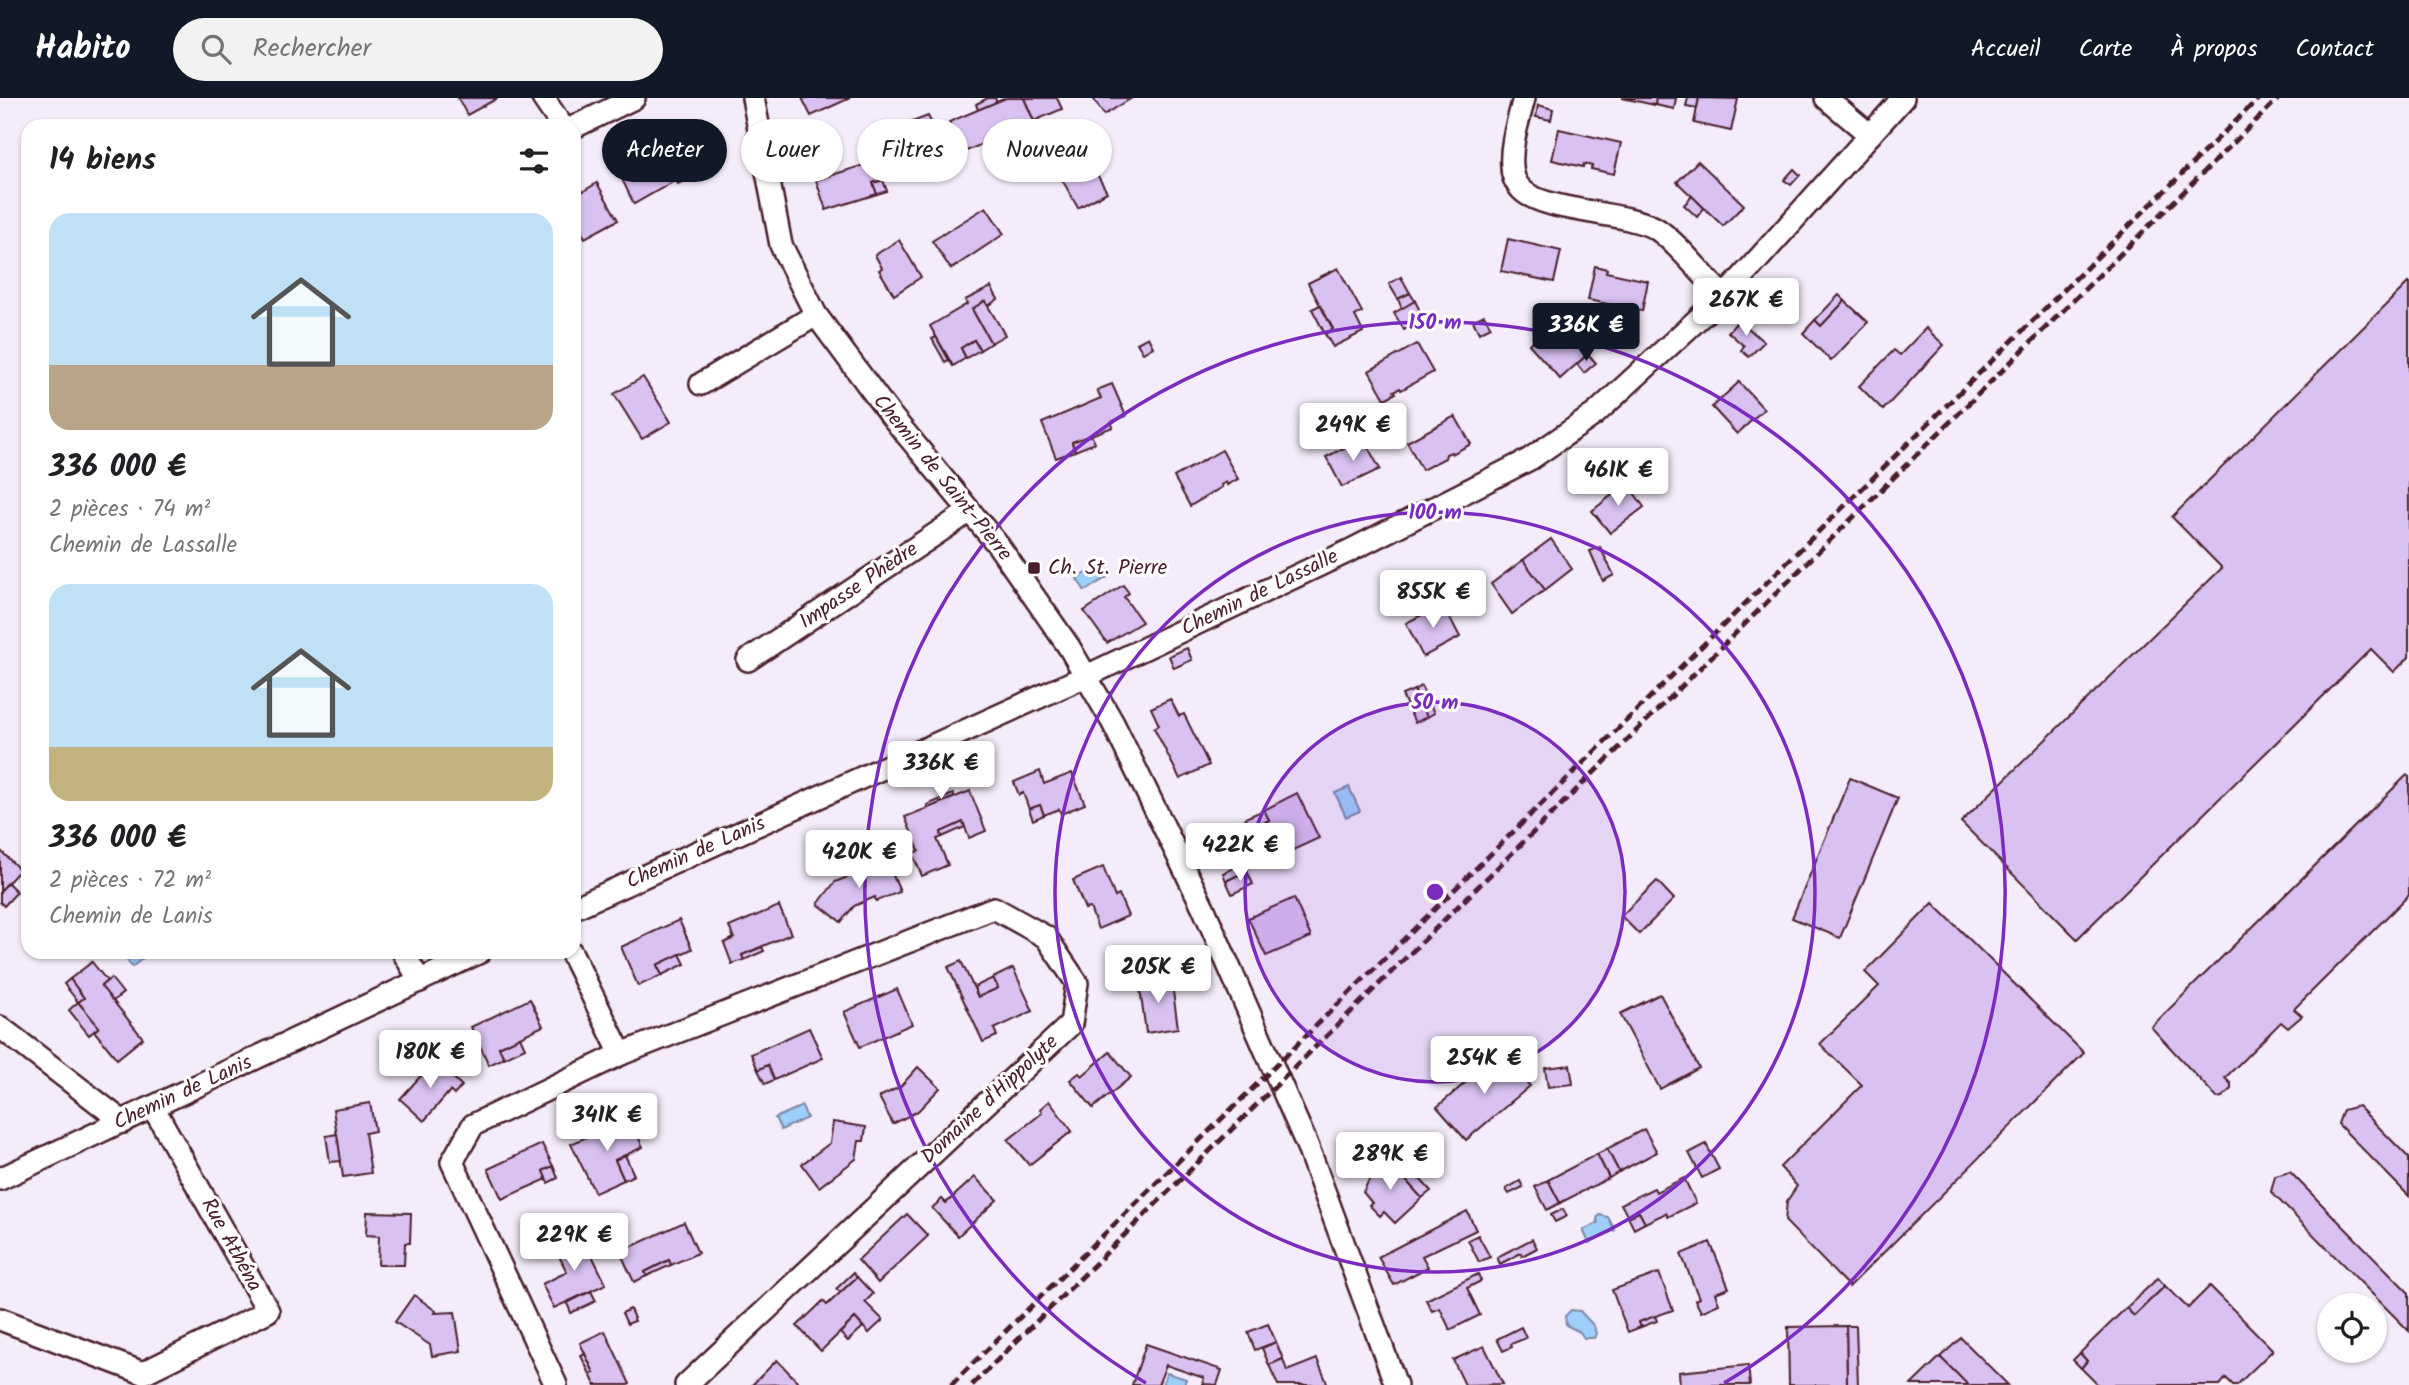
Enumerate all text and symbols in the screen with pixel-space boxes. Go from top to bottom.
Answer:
search box [173,18,663,81]
text: Habito [35,23,131,76]
text: Rechercher [253,28,371,70]
icon: search [197,30,235,68]
text: Accueil [1971,30,2041,69]
text: Carte [2079,30,2132,69]
text: À propos [2170,30,2257,69]
text: Contact [2295,30,2374,69]
chip: Acheter [602,119,727,182]
chip: Louer [741,119,843,182]
chip: Filtres [857,119,968,182]
chip: Nouveau [982,119,1112,182]
text: 14 biens [49,137,156,185]
icon: filters [515,142,553,180]
icon: home [238,259,364,385]
pin: 267K € [1689,278,1803,338]
text: 267K € [1709,283,1783,319]
pin: 336K € [1529,303,1643,363]
text: 150 m [1408,307,1462,340]
text: 336K € [1549,308,1623,344]
street label: Chemin de Saint-Pierre [864,387,1020,569]
pin: 249K € [1296,404,1410,463]
text: 249K € [1316,408,1390,444]
text: 336 000 € [49,444,186,492]
pin: 461K € [1561,448,1675,508]
text: 461K € [1583,453,1653,489]
text: 2 pièces · 74 m² [49,492,210,528]
text: 100 m [1408,497,1462,530]
text: Chemin de Lassalle [49,528,237,564]
street label: Impasse Phèdre [793,534,926,638]
street label: Chemin de Lassalle [1176,540,1345,645]
place label: Ch. St. Pierre [1048,552,1168,585]
marker: Ch. St. Pierre [1026,560,1042,576]
pin: 855K € [1376,570,1490,630]
text: 855K € [1396,575,1470,611]
icon: home [238,630,364,756]
text: 50 m [1411,687,1458,720]
pin: 336K € [884,742,998,801]
text: 336K € [904,746,978,782]
street label: Chemin de Lanis [621,808,771,898]
text: 336 000 € [49,815,186,863]
pin: 422K € [1183,824,1297,883]
text: 422K € [1202,828,1278,864]
pin: 420K € [802,830,916,890]
text: 420K € [821,835,897,871]
text: 2 pièces · 72 m² [49,863,211,899]
centre of rings [1423,880,1447,904]
text: Chemin de Lanis [49,899,213,935]
pin: 205K € [1101,946,1215,1005]
text: 205K € [1121,950,1195,986]
street label: Domaine d'Hippolyte [913,1027,1067,1173]
pin: 180K € [373,1030,487,1090]
text: 180K € [395,1035,465,1071]
pin: 254K € [1427,1037,1541,1096]
text: 254K € [1447,1041,1521,1077]
street label: Chemin de Lanis [108,1046,258,1140]
pin: 341K € [550,1094,664,1153]
text: 341K € [572,1098,642,1134]
pin: 289K € [1333,1132,1447,1192]
text: 289K € [1352,1137,1428,1173]
street label: Rue Athéna [192,1192,270,1298]
pin: 229K € [517,1214,631,1273]
text: 229K € [536,1218,612,1254]
map controls [2317,1293,2387,1363]
button: locate [2317,1293,2387,1363]

